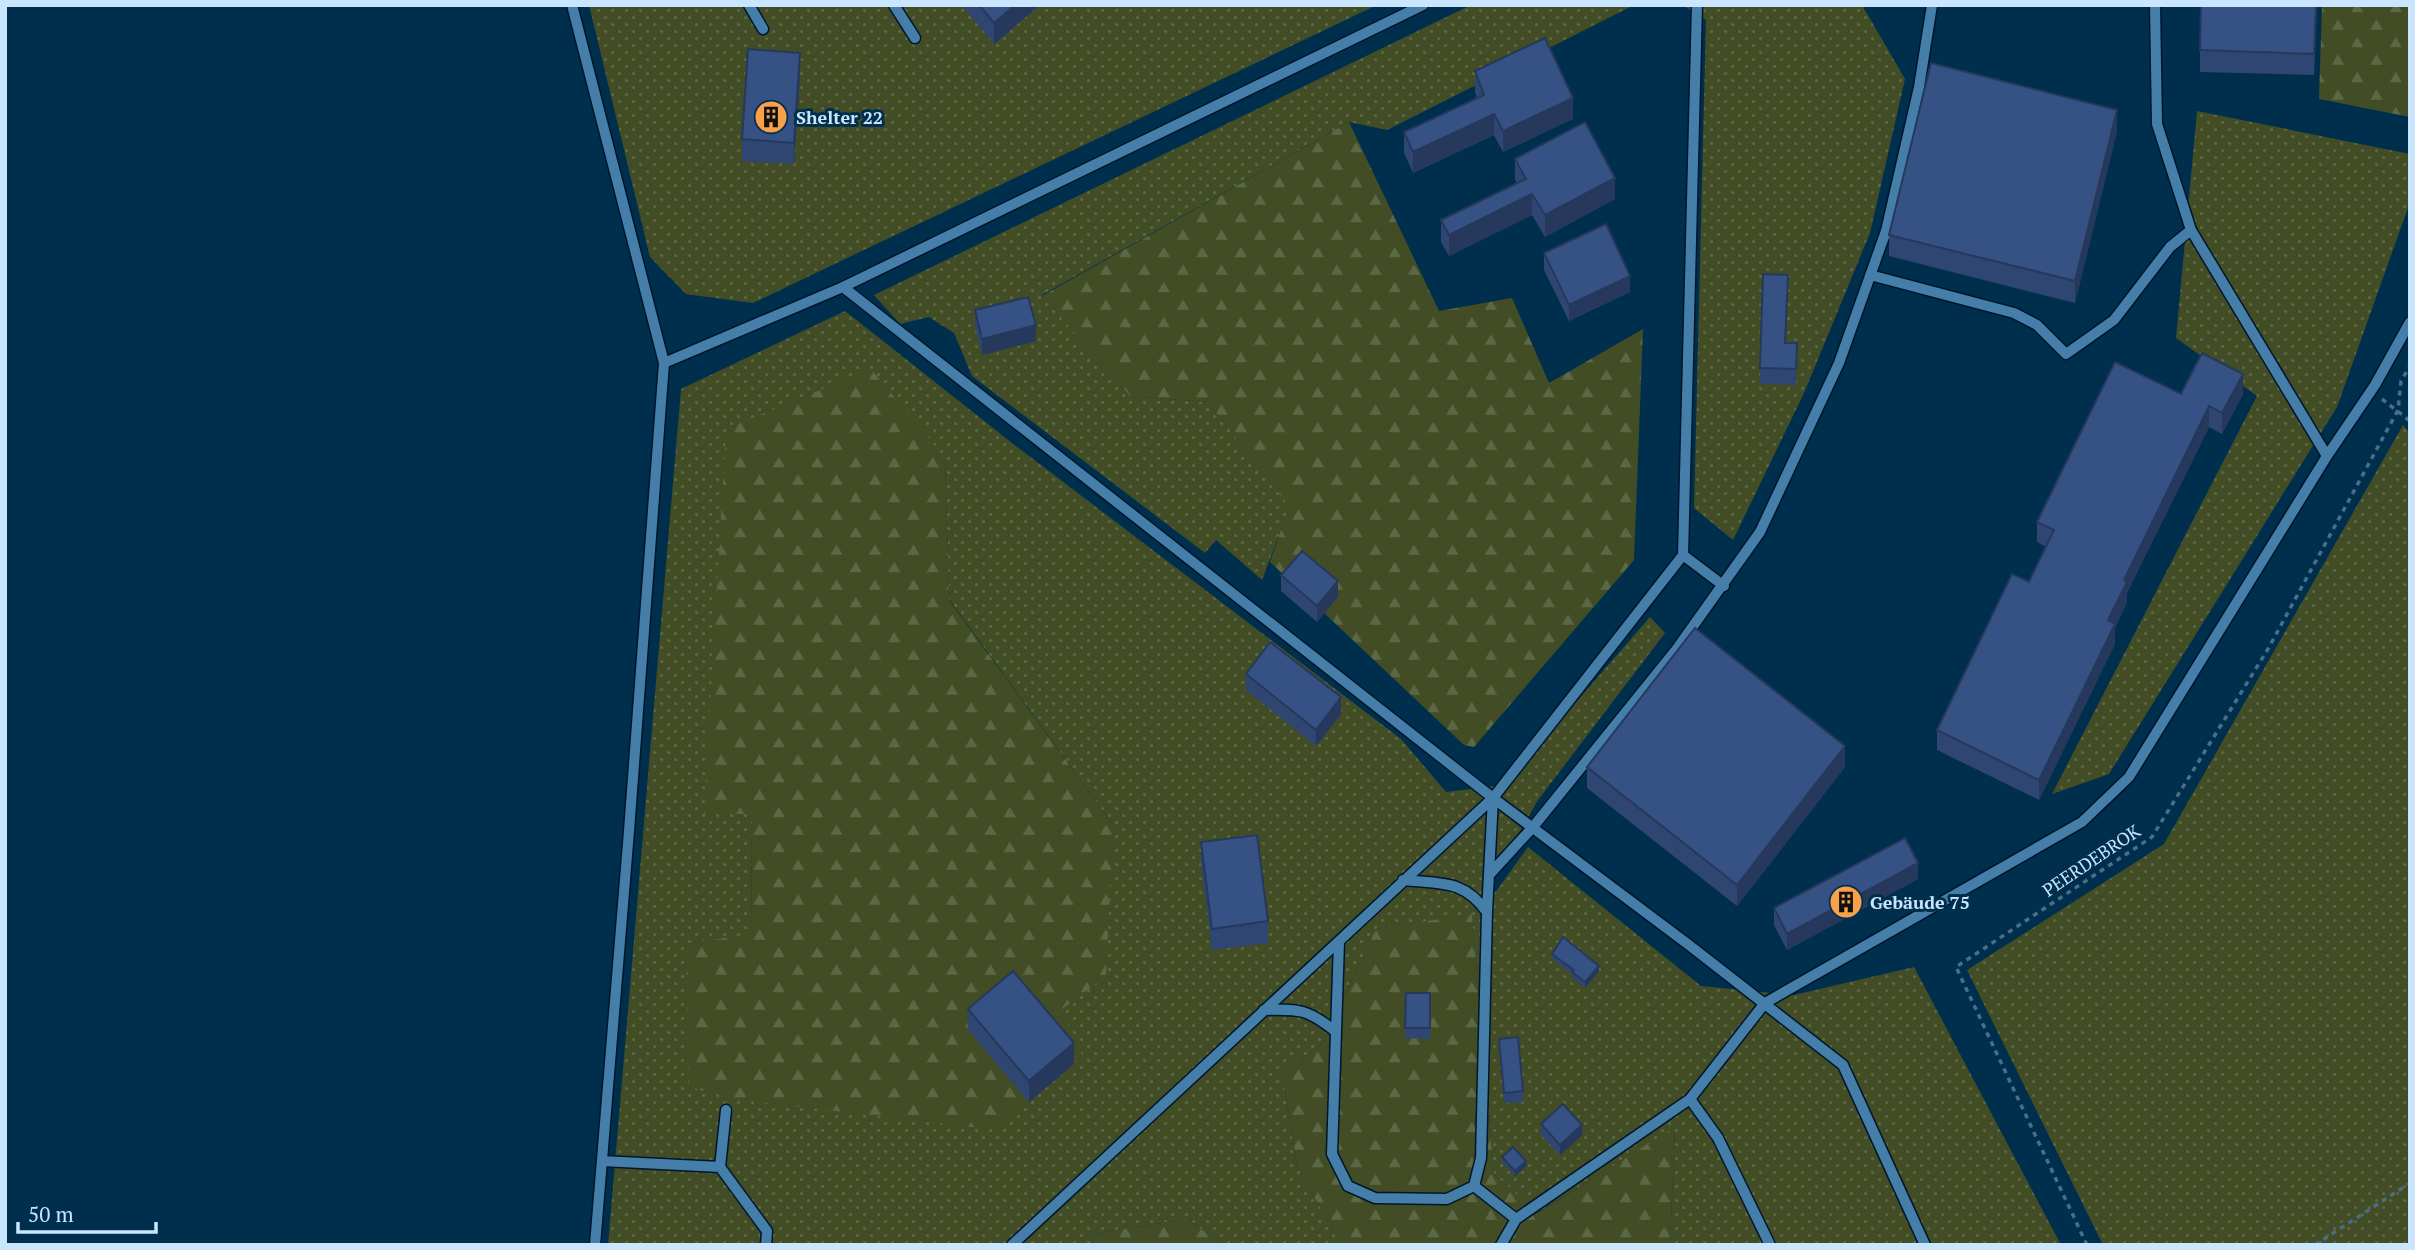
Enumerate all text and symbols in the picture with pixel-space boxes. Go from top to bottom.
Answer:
building icon: Shelter 22 [752,98,790,136]
place label: Shelter 22 [796,105,883,129]
street label: PEERDEBROK [2037,818,2145,902]
building icon: Gebäude 75 [1827,883,1865,921]
place label: Gebäude 75 [1870,890,1970,914]
scale bar [18,1190,156,1234]
text: 50 m [28,1200,74,1228]

